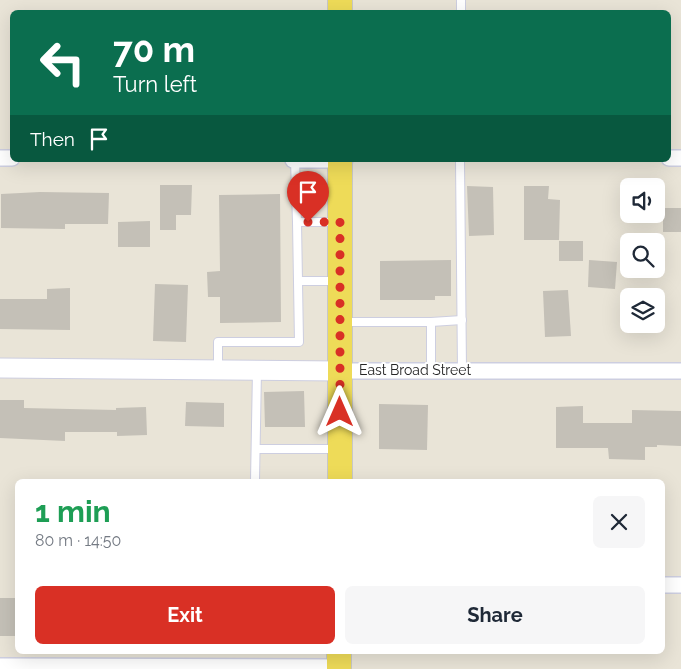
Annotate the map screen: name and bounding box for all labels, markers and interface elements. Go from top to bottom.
text: 70 m [113,29,195,70]
icon: left [30,30,95,95]
text: Turn left [113,71,197,97]
icon: arrive [85,125,113,153]
text: Then [30,128,75,150]
pin [287,171,329,222]
icon: arrive [294,178,322,206]
map controls [620,178,665,333]
button: sound [620,178,665,223]
button: search [620,233,665,278]
button: layers [620,288,665,333]
street label: East Broad Street [359,362,471,378]
position arrow [313,385,365,437]
text: 1 min [35,494,111,529]
button: close [593,496,645,548]
text: 80 m · 14:50 [35,531,121,550]
button: Exit [35,586,335,644]
button: Share [345,586,645,644]

